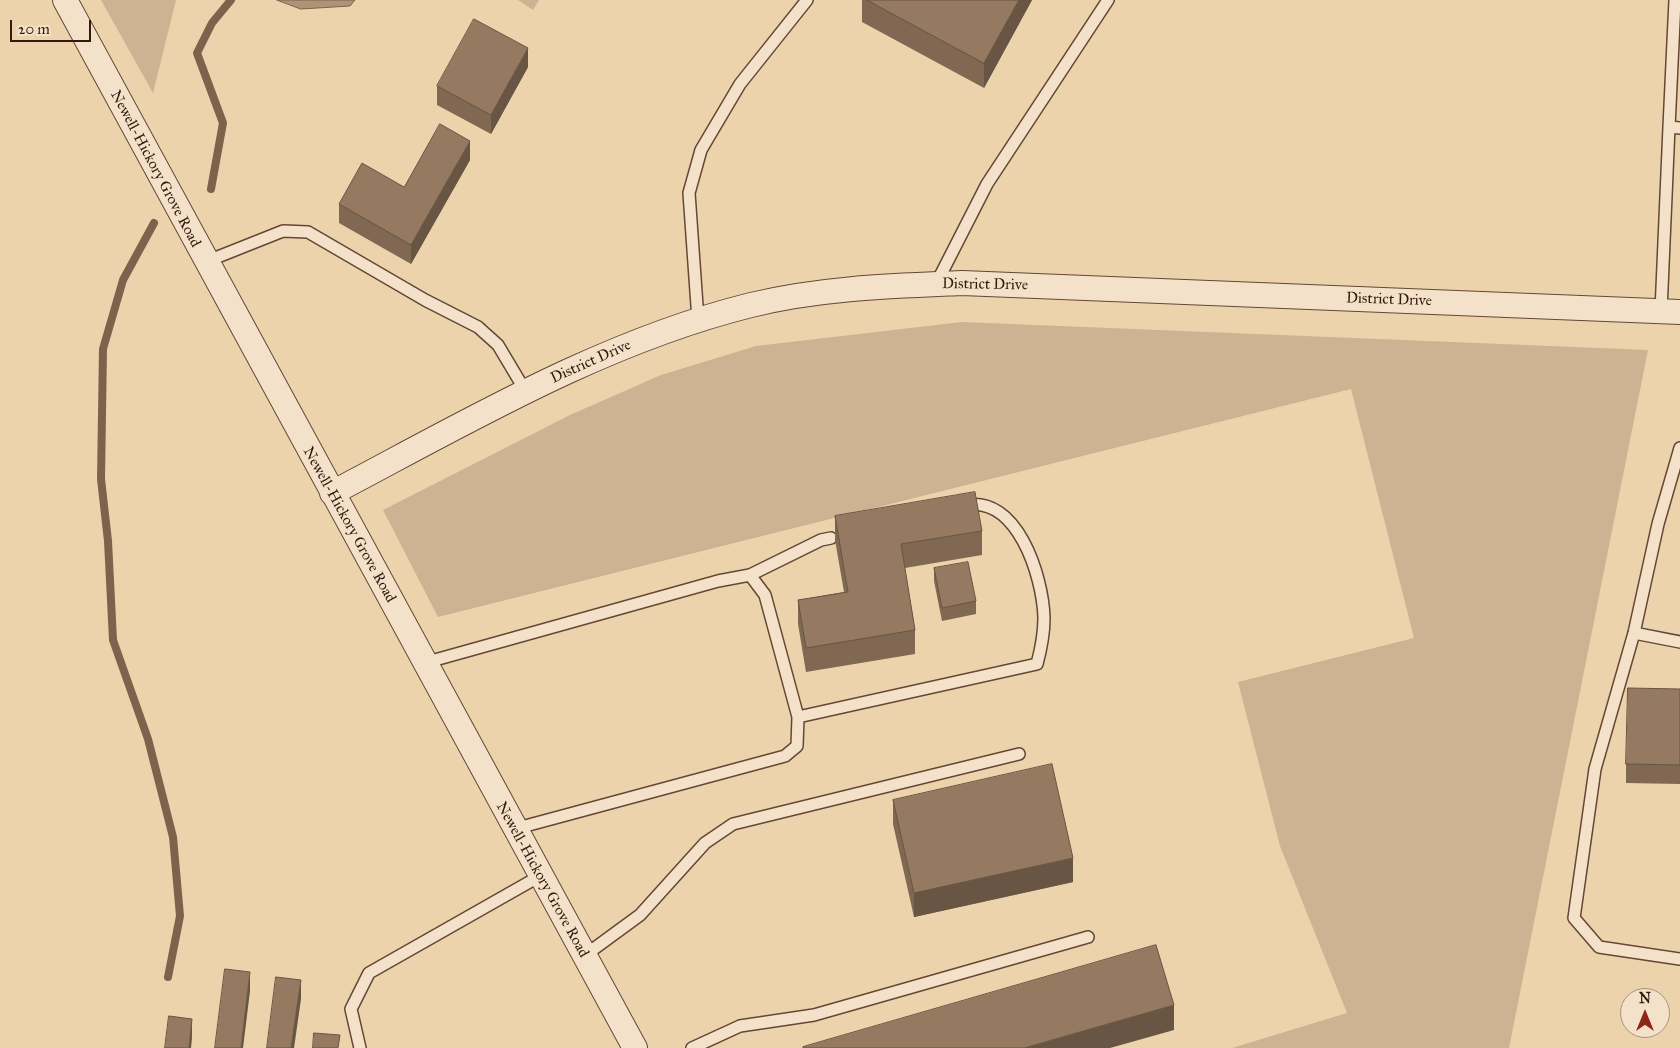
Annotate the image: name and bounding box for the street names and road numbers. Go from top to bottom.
street label: Newell-Hickory Grove Road [106,87,204,251]
street label: District Drive [942,275,1028,295]
street label: District Drive [1346,290,1432,310]
street label: District Drive [548,336,634,388]
street label: Newell-Hickory Grove Road [299,444,399,606]
street label: Newell-Hickory Grove Road [492,799,592,961]

